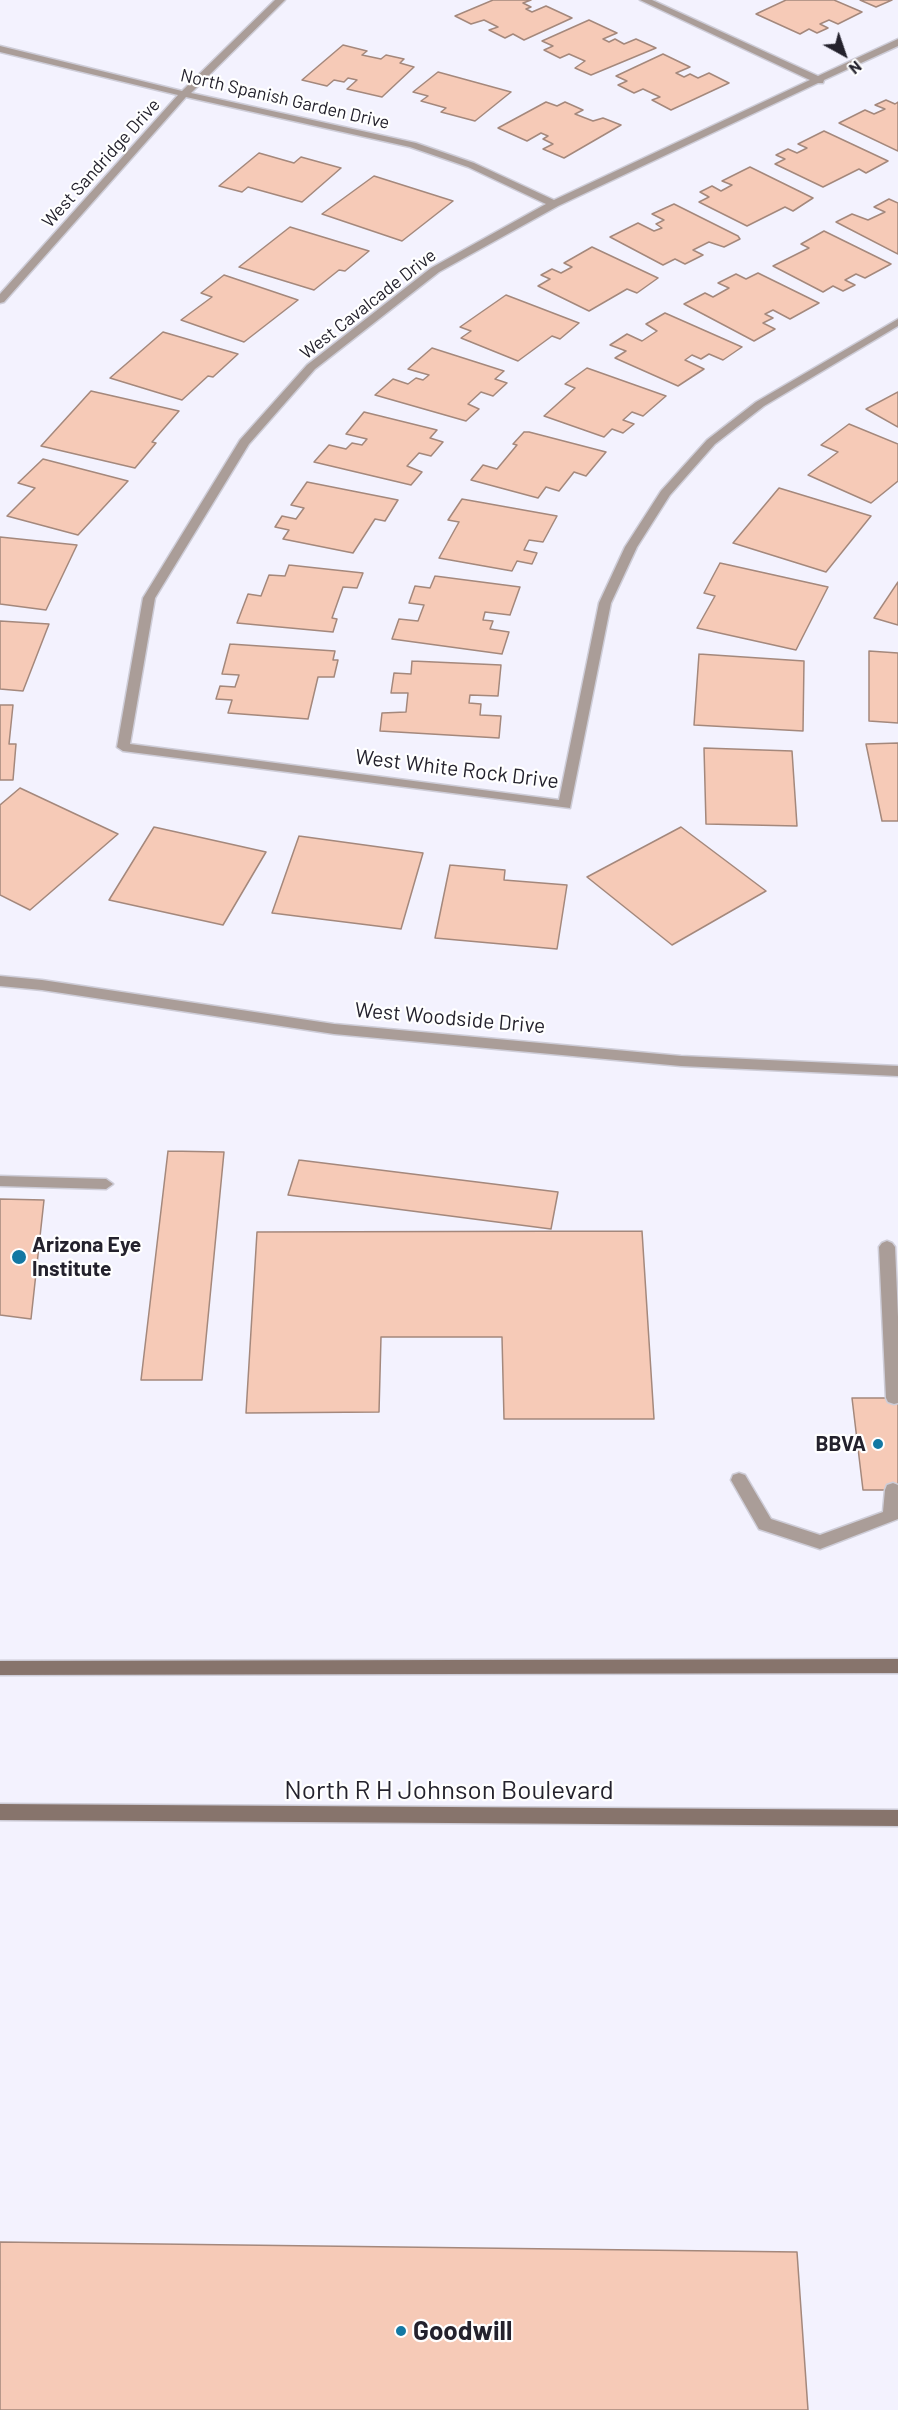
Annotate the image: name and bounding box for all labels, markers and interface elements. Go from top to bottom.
north arrow [814,24,874,84]
text: N [846,57,866,79]
street label: North Spanish Garden Drive [178,64,392,134]
street label: West Sandridge Drive [37,94,165,232]
street label: West Cavalcade Drive [296,244,440,364]
street label: West White Rock Drive [354,744,560,794]
street label: West Woodside Drive [354,997,546,1039]
place label: Arizona Eye Institute [32,1232,141,1282]
marker: Arizona Eye Institute [10,1248,28,1266]
place label: BBVA [815,1431,866,1457]
marker: BBVA [871,1437,885,1451]
street label: North R H Johnson Boulevard [284,1774,614,1806]
place label: Goodwill [413,2315,512,2347]
marker: Goodwill [394,2324,408,2338]

